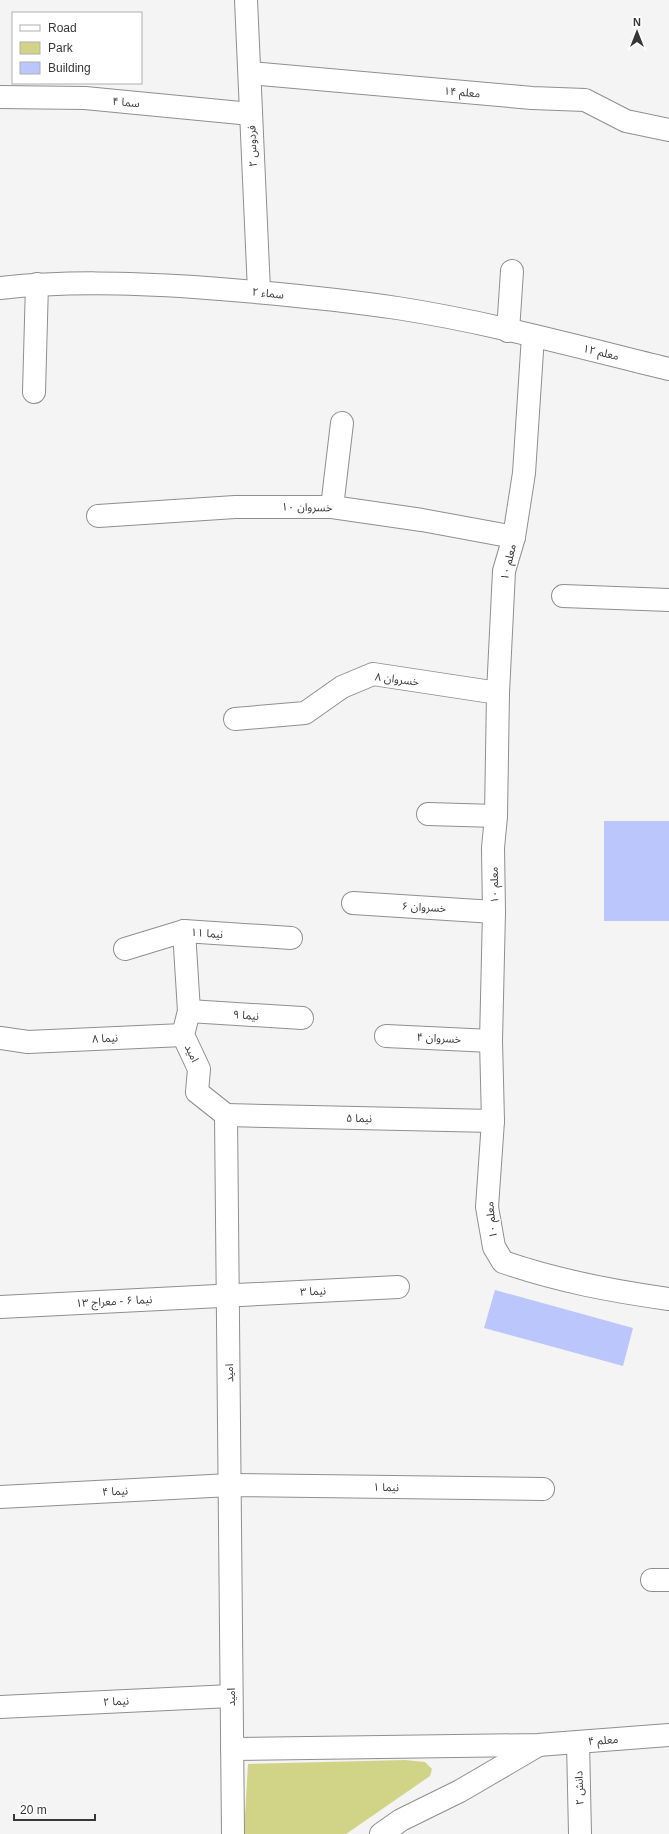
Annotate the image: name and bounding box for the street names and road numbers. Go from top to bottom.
street label: معلم ۱۴ [443,84,481,103]
street label: سما ۴ [112,95,141,109]
street label: فردوس ۲ [245,125,260,167]
street label: سماء ۲ [251,285,285,301]
street label: معلم ۱۲ [581,342,620,365]
street label: خسروان ۱۰ [281,501,333,514]
street label: معلم ۱۰ [498,543,521,582]
street label: خسروان ۸ [374,670,420,689]
street label: معلم ۱۰ [488,866,503,903]
street label: خسروان ۶ [401,900,447,915]
street label: نیما ۱۱ [190,926,224,941]
street label: نیما ۹ [233,1008,259,1023]
street label: نیما ۸ [92,1031,118,1046]
street label: خسروان ۴ [416,1031,462,1046]
street label: امید [182,1042,201,1064]
street label: نیما ۵ [346,1112,372,1125]
street label: معلم ۱۰ [483,1201,502,1239]
street label: نیما ۳ [300,1284,326,1299]
street label: نیما ۶ - معراج ۱۳ [75,1293,153,1311]
street label: امید [223,1364,236,1382]
street label: نیما ۱ [373,1481,399,1494]
street label: نیما ۴ [102,1484,128,1499]
street label: امید [225,1688,238,1706]
street label: نیما ۲ [103,1694,129,1709]
street label: معلم ۴ [587,1733,619,1750]
street label: دانش ۲ [572,1771,587,1805]

